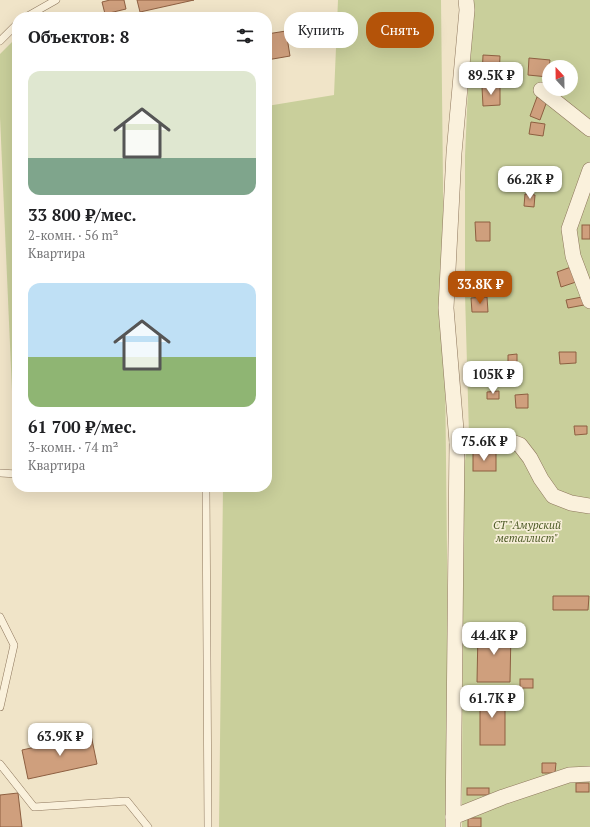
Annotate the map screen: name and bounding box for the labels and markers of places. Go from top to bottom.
pin: 89.5K ₽ [454,62,528,96]
pin: 66.2K ₽ [493,166,567,200]
pin: 33.8K ₽ [443,271,517,305]
pin: 105K ₽ [460,361,526,395]
pin: 75.6K ₽ [447,428,521,462]
pin: 44.4K ₽ [457,622,531,656]
pin: 61.7K ₽ [455,685,529,719]
pin: 63.9K ₽ [23,723,97,757]

